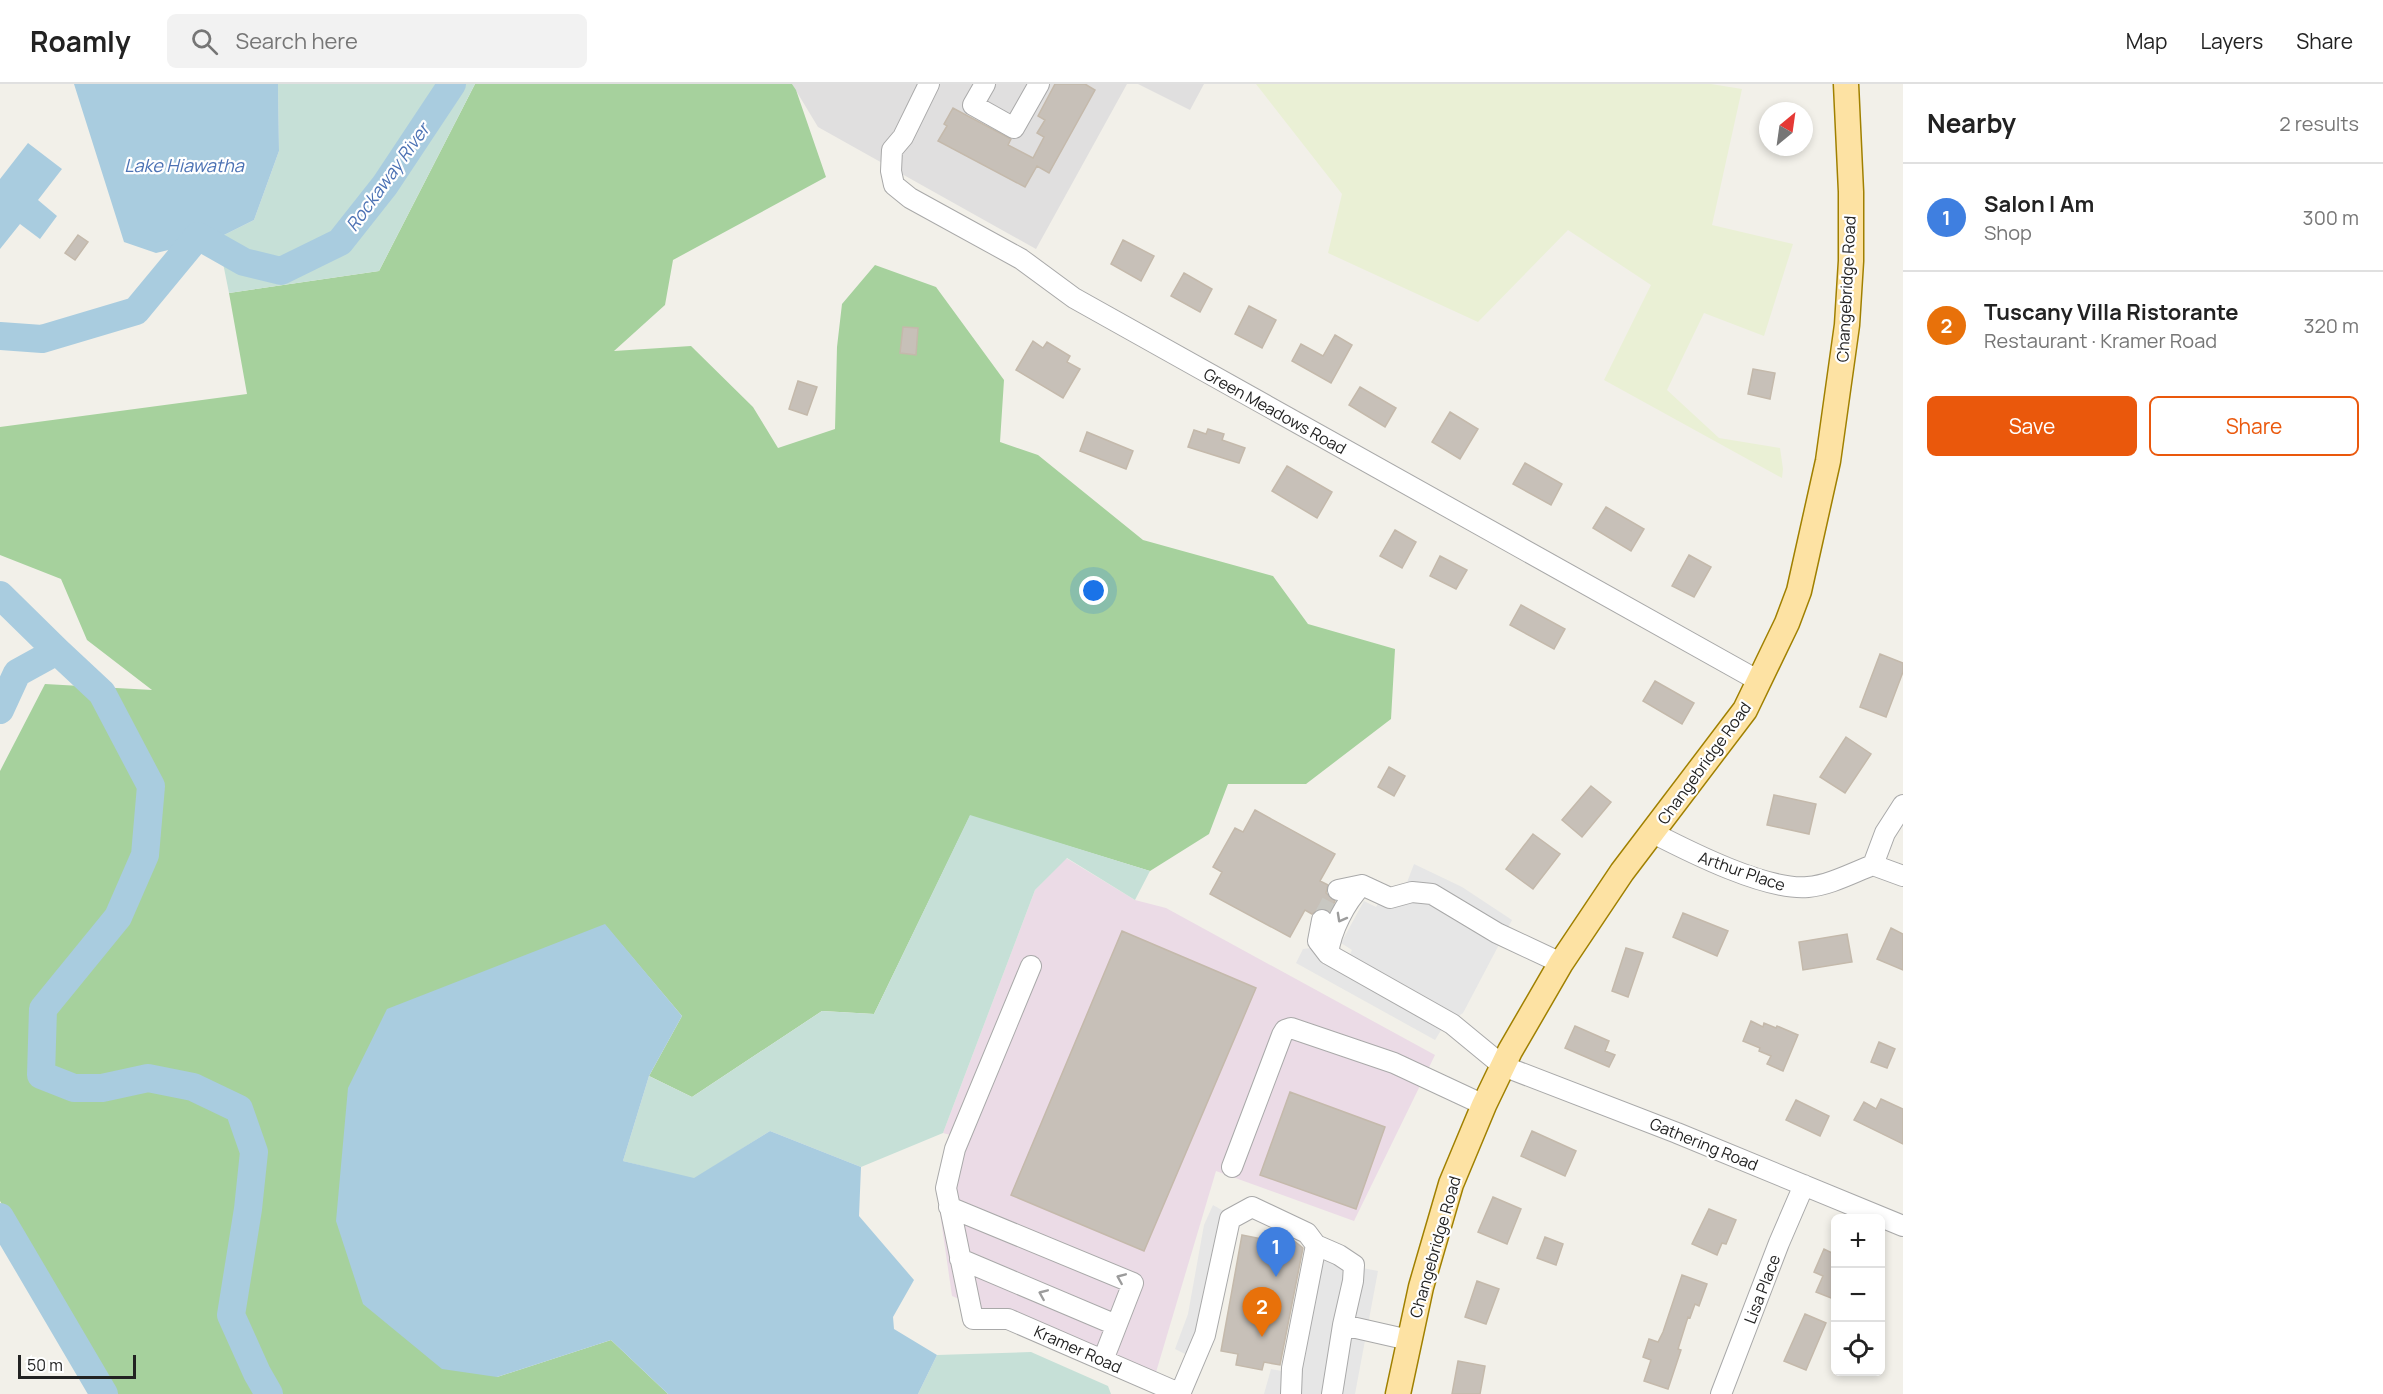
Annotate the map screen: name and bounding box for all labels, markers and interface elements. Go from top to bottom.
search box [167,14,587,68]
text: Roamly [30,22,131,60]
icon: search [188,25,221,58]
text: Search here [236,26,358,56]
text: Map [2126,27,2167,55]
text: Layers [2200,27,2263,55]
text: Share [2296,27,2353,55]
north arrow [1759,102,1813,156]
text: Nearby [1927,105,2016,141]
text: 2 results [2279,110,2359,137]
water label: Rockaway River [340,116,436,236]
water label: Lake Hiawatha [124,153,245,177]
text: Salon I Am [1984,189,2094,219]
text: 1 [1942,204,1951,231]
text: 300 m [2303,204,2359,231]
street label: Changebridge Road [1831,215,1861,363]
text: Shop [1984,219,2032,246]
text: Tuscany Villa Ristorante [1984,297,2239,327]
text: 2 [1941,312,1952,339]
text: 320 m [2303,312,2359,339]
text: Restaurant · Kramer Road [1984,327,2217,354]
street label: Green Meadows Road [1200,363,1350,459]
button: Save [1927,396,2137,456]
button: Share [2149,396,2359,456]
your location [1079,576,1108,605]
street label: Changebridge Road [1652,697,1756,829]
street label: Arthur Place [1696,846,1788,896]
one-way arrow [1337,911,1348,922]
street label: Gathering Road [1647,1112,1761,1176]
street label: Changebridge Road [1404,1174,1466,1320]
map controls [1831,1214,1885,1376]
button: + [1831,1214,1885,1268]
pin: 1 [1256,1228,1296,1277]
street label: Lisa Place [1739,1251,1785,1327]
button: − [1831,1268,1885,1322]
one-way arrow [1116,1273,1127,1285]
pin: 2 [1242,1288,1282,1337]
one-way arrow [1038,1289,1049,1301]
street label: Kramer Road [1031,1320,1125,1378]
button: locate [1831,1322,1885,1376]
scale bar [18,1352,136,1380]
text: 50 m [27,1354,63,1376]

